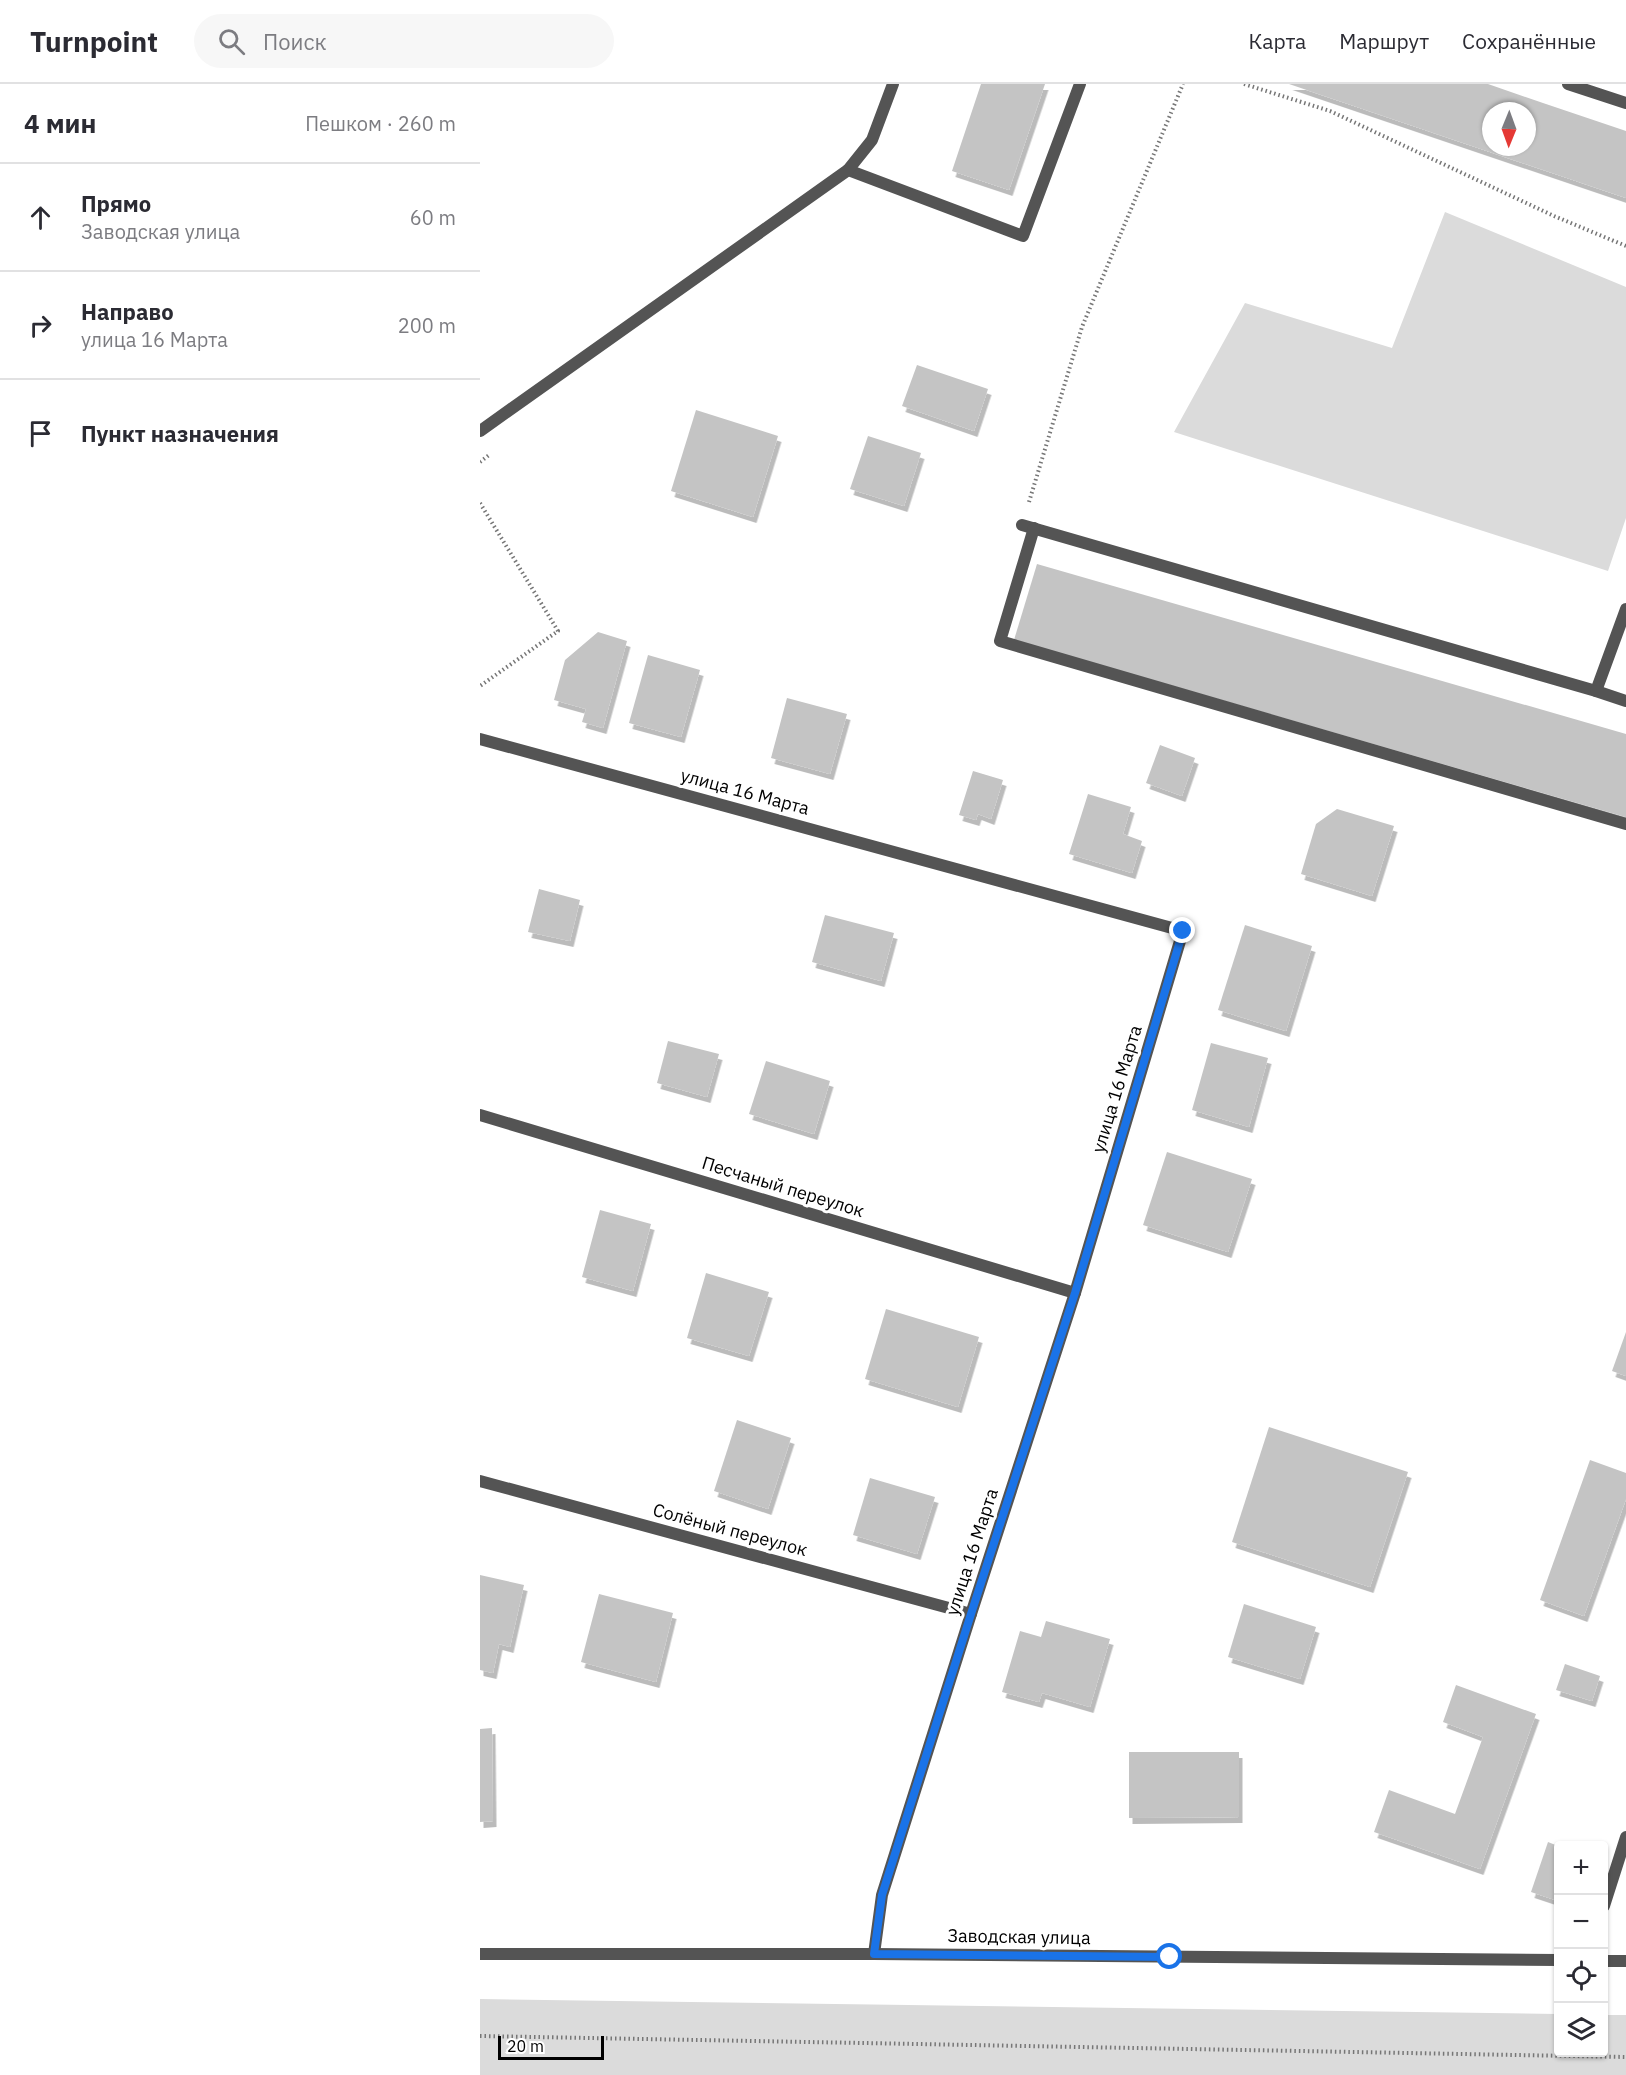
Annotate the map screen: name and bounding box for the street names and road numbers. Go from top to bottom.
street label: улица 16 Марта [678,763,812,820]
street label: улица 16 Марта [1086,1022,1147,1155]
street label: Песчаный переулок [699,1151,867,1222]
street label: улица 16 Марта [940,1485,1003,1618]
street label: Солёный переулок [650,1498,810,1561]
street label: Заводская улица [947,1924,1091,1949]

